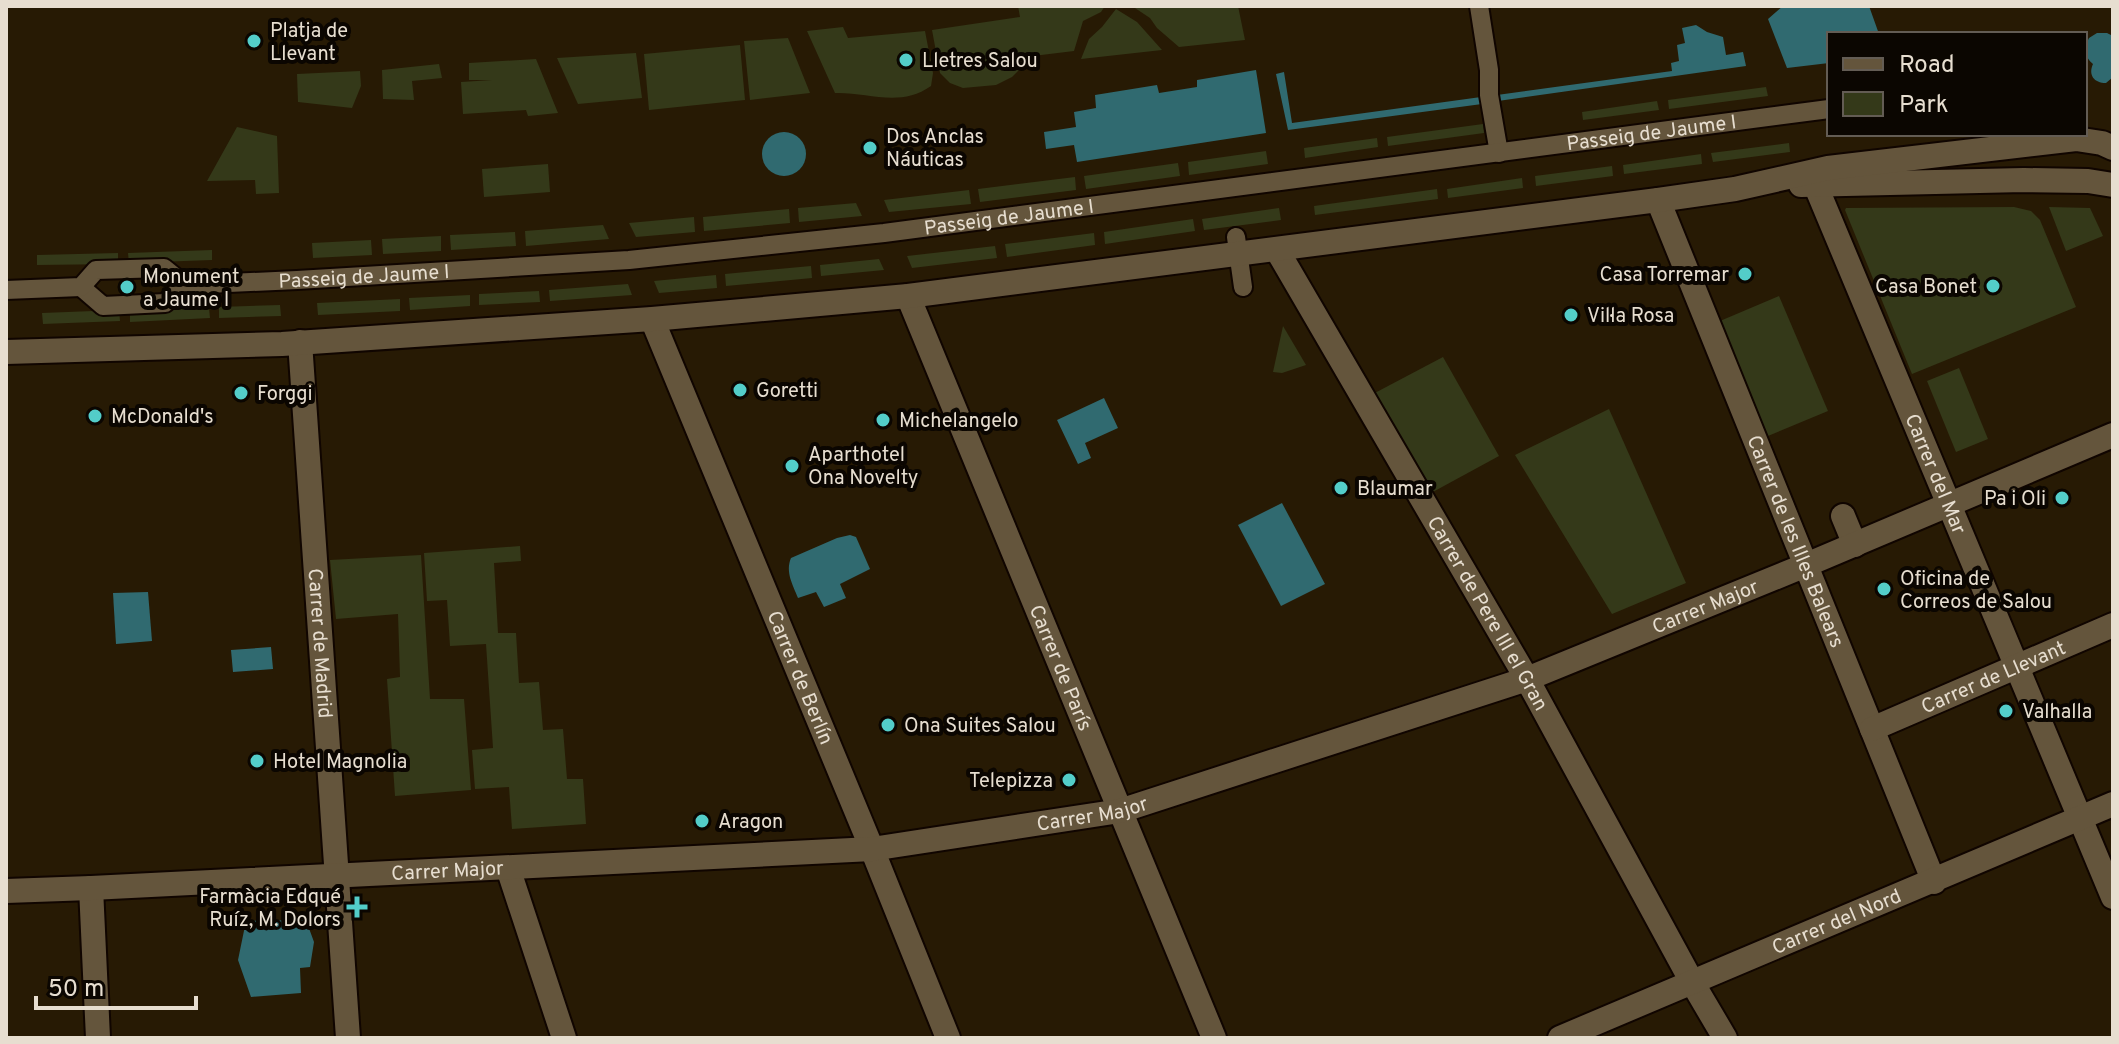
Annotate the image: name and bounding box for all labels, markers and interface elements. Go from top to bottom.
place label: Platja de Llevant [270,19,348,68]
marker: Platja de Llevant [245,32,263,50]
legend [1827,32,2087,136]
place label: Lletres Salou [922,49,1038,75]
marker: Lletres Salou [897,51,915,69]
text: Road [1899,51,1955,81]
text: Park [1899,91,1949,121]
street label: Passeig de Jaume I [1565,110,1738,158]
place label: Dos Anclas Náuticas [886,125,984,174]
marker: Dos Anclas Náuticas [861,139,879,157]
street label: Passeig de Jaume I [923,195,1096,243]
street label: Passeig de Jaume I [278,260,450,296]
place label: Casa Torremar [1600,263,1729,289]
place label: Monument a Jaume I [143,265,240,314]
marker: Casa Torremar [1736,265,1754,283]
place label: Casa Bonet [1875,275,1977,301]
marker: Casa Bonet [1984,277,2002,295]
marker: Monument a Jaume I [118,278,136,296]
place label: Vil·la Rosa [1587,304,1674,330]
marker: Vil·la Rosa [1562,306,1580,324]
place label: Goretti [756,379,818,405]
marker: Goretti [731,381,749,399]
place label: Forggi [257,382,312,408]
marker: Forggi [232,384,250,402]
place label: McDonald's [111,405,214,431]
marker: McDonald's [86,407,104,425]
place label: Michelangelo [899,409,1018,435]
street label: Carrer del Mar [1898,410,1971,539]
marker: Michelangelo [874,411,892,429]
street label: Carrer de les Illes Balears [1740,432,1849,652]
place label: Aparthotel Ona Novelty [808,443,918,492]
marker: Aparthotel Ona Novelty [783,457,801,475]
place label: Blaumar [1357,477,1433,503]
marker: Blaumar [1332,479,1350,497]
place label: Pa i Oli [1984,487,2046,513]
marker: Pa i Oli [2053,489,2071,507]
street label: Carrer de Pere III el Gran [1420,512,1553,716]
street label: Carrer de Madrid [301,567,337,719]
place label: Oficina de Correos de Salou [1900,567,2052,616]
street label: Carrer Major [1649,575,1763,641]
marker: Oficina de Correos de Salou [1875,580,1893,598]
street label: Carrer de París [1022,601,1097,735]
street label: Carrer de Berlín [760,607,838,749]
street label: Carrer de Llevant [1918,636,2070,721]
place label: Valhalla [2022,700,2092,726]
marker: Valhalla [1997,702,2015,720]
place label: Ona Suites Salou [904,714,1056,740]
marker: Ona Suites Salou [879,716,897,734]
place label: Hotel Magnolia [273,750,407,776]
marker: Hotel Magnolia [248,752,266,770]
place label: Telepizza [969,769,1053,795]
marker: Telepizza [1060,771,1078,789]
street label: Carrer Major [1035,792,1152,839]
place label: Aragon [718,810,783,836]
marker: Aragon [693,812,711,830]
street label: Carrer Major [391,856,505,888]
street label: Carrer del Nord [1768,884,1906,962]
place label: Farmàcia Edqué Ruíz, M. Dolors [199,885,341,934]
marker: Farmàcia Edqué Ruíz, M. Dolors [348,898,366,916]
scale bar [36,960,196,1010]
text: 50 m [48,975,104,1005]

